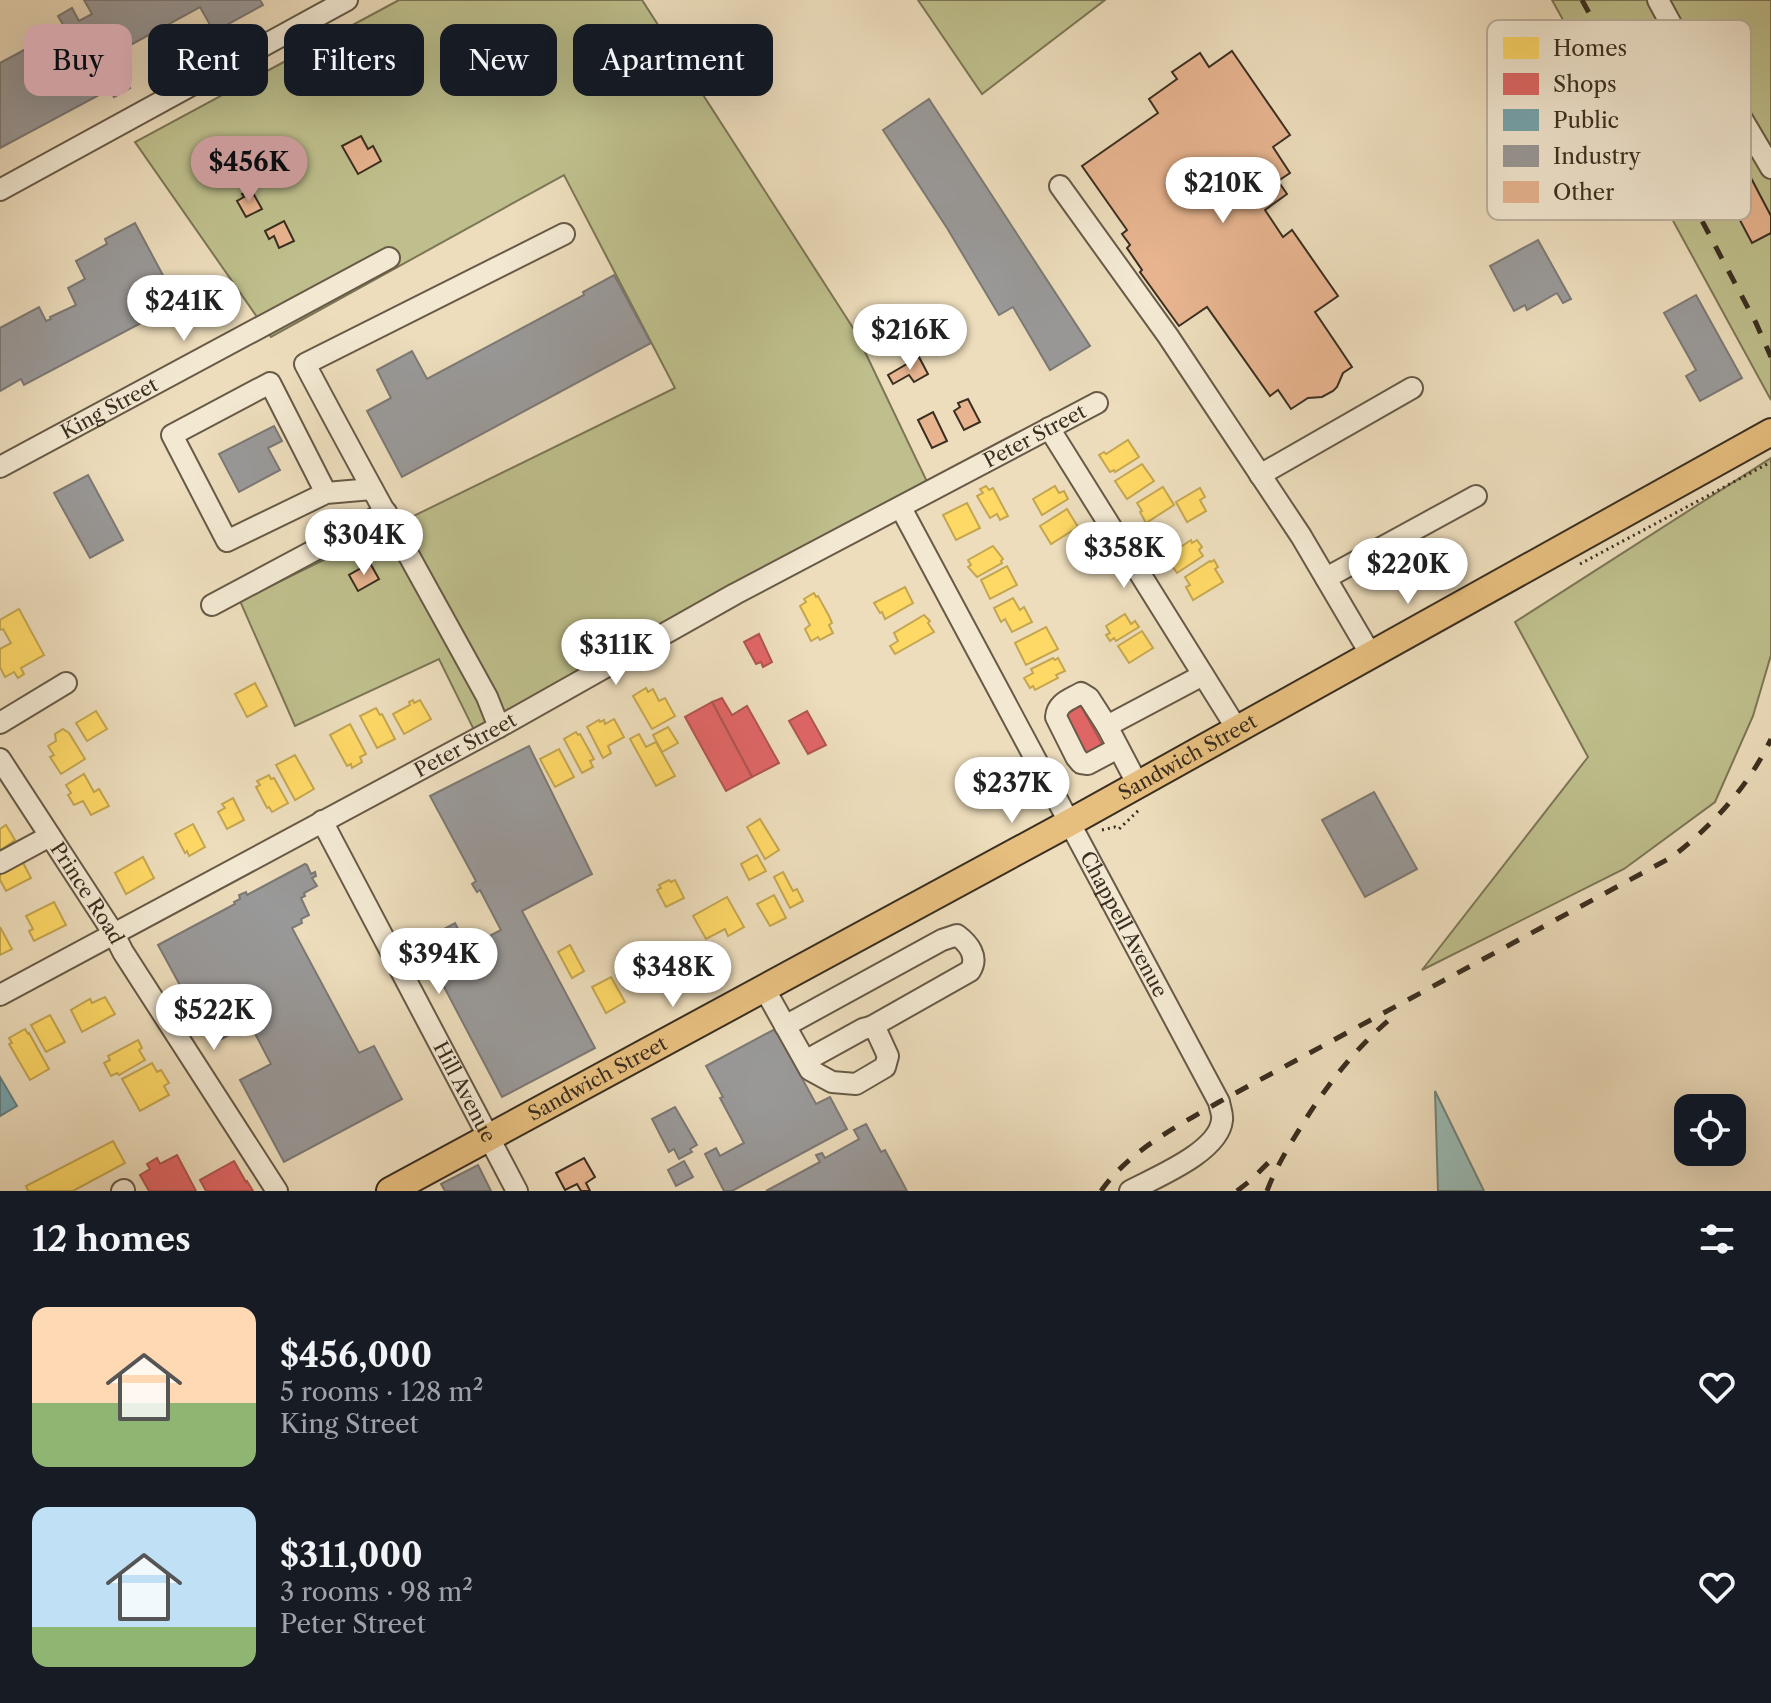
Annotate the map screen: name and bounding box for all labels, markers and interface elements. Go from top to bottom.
legend [1487,20,1751,220]
chip: Buy [24,24,132,96]
chip: Rent [148,24,268,96]
chip: Filters [284,24,424,96]
chip: New [440,24,557,96]
chip: Apartment [573,24,773,96]
text: Homes [1553,35,1627,62]
text: Shops [1553,71,1617,98]
text: Public [1553,107,1619,134]
pin: $456K [193,136,305,204]
text: Industry [1553,143,1641,170]
text: $456K [209,146,289,178]
pin: $210K [1167,157,1279,225]
text: $210K [1184,167,1262,199]
text: Other [1553,179,1614,206]
pin: $241K [128,275,240,343]
text: $241K [145,285,223,317]
pin: $216K [854,304,966,372]
text: $216K [871,314,949,346]
street label: King Street [57,372,162,444]
street label: Peter Street [979,399,1090,473]
pin: $304K [308,509,420,577]
text: $304K [323,519,405,551]
pin: $358K [1068,522,1180,590]
text: $358K [1084,532,1164,564]
pin: $220K [1352,538,1464,606]
text: $220K [1367,548,1449,580]
pin: $311K [560,619,672,687]
text: $311K [579,629,653,661]
street label: Peter Street [410,708,520,782]
street label: Sandwich Street [1114,709,1261,805]
pin: $237K [956,757,1068,825]
text: $237K [973,767,1051,799]
street label: Prince Road [45,838,129,948]
street label: Chappell Avenue [1075,847,1173,1001]
pin: $394K [383,928,495,996]
text: $394K [399,938,479,970]
pin: $348K [617,941,729,1009]
text: $348K [632,951,714,983]
pin: $522K [158,984,270,1052]
text: $522K [174,994,254,1026]
street label: Sandwich Street [524,1031,671,1126]
street label: Hill Avenue [428,1037,501,1146]
map controls [1674,1094,1746,1166]
button: locate [1674,1094,1746,1166]
icon: filters [1695,1217,1739,1261]
text: 12 homes [32,1218,191,1260]
text: $456,000 [280,1334,432,1376]
icon: home [96,1339,192,1435]
icon: heart [1695,1365,1739,1409]
text: 5 rooms · 128 m² [280,1376,483,1408]
text: King Street [280,1408,419,1440]
text: $311,000 [280,1534,423,1576]
icon: home [96,1539,192,1635]
icon: heart [1695,1565,1739,1609]
text: 3 rooms · 98 m² [280,1576,473,1608]
text: Peter Street [280,1608,426,1640]

